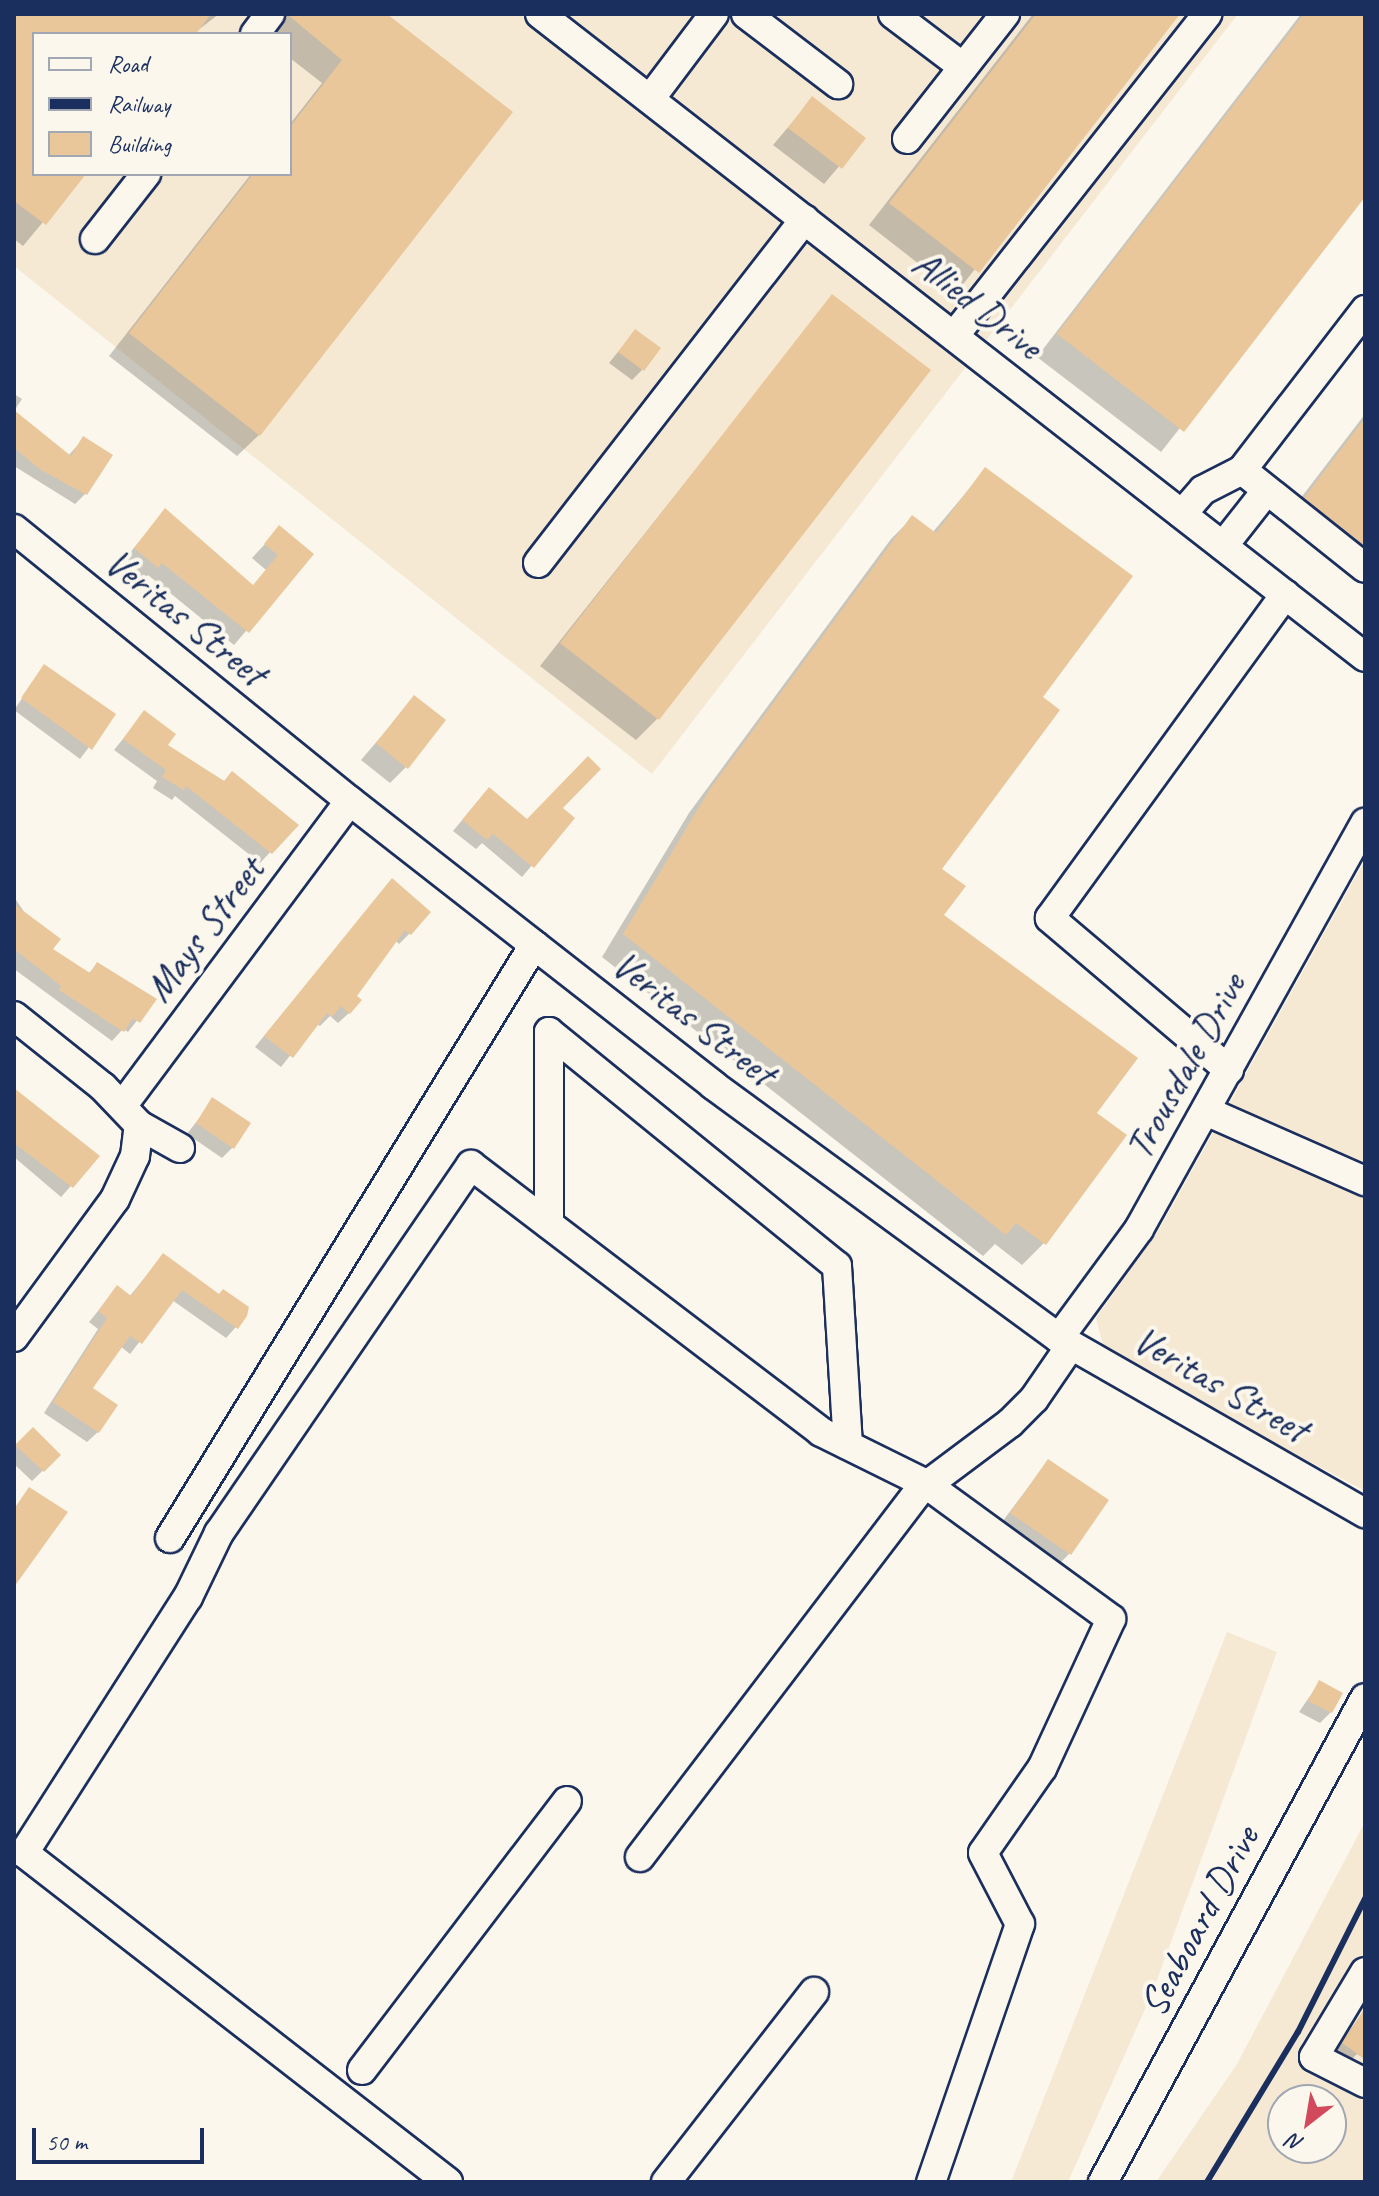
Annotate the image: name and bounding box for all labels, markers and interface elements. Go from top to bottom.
legend [32,32,292,176]
text: Road [108,49,148,79]
text: Railway [108,89,170,119]
text: Building [108,129,171,159]
street label: Allied Drive [904,239,1052,369]
street label: Veritas Street [96,538,276,696]
street label: Mays Street [134,847,274,1011]
street label: Veritas Street [603,940,785,1096]
street label: Trousdale Drive [1114,965,1256,1167]
street label: Veritas Street [1125,1315,1317,1453]
street label: Seaboard Drive [1129,1818,1269,2024]
north arrow [1267,2084,1347,2164]
scale bar [36,2112,208,2162]
text: 50 m [46,2127,87,2157]
text: N [1283,2127,1309,2158]

